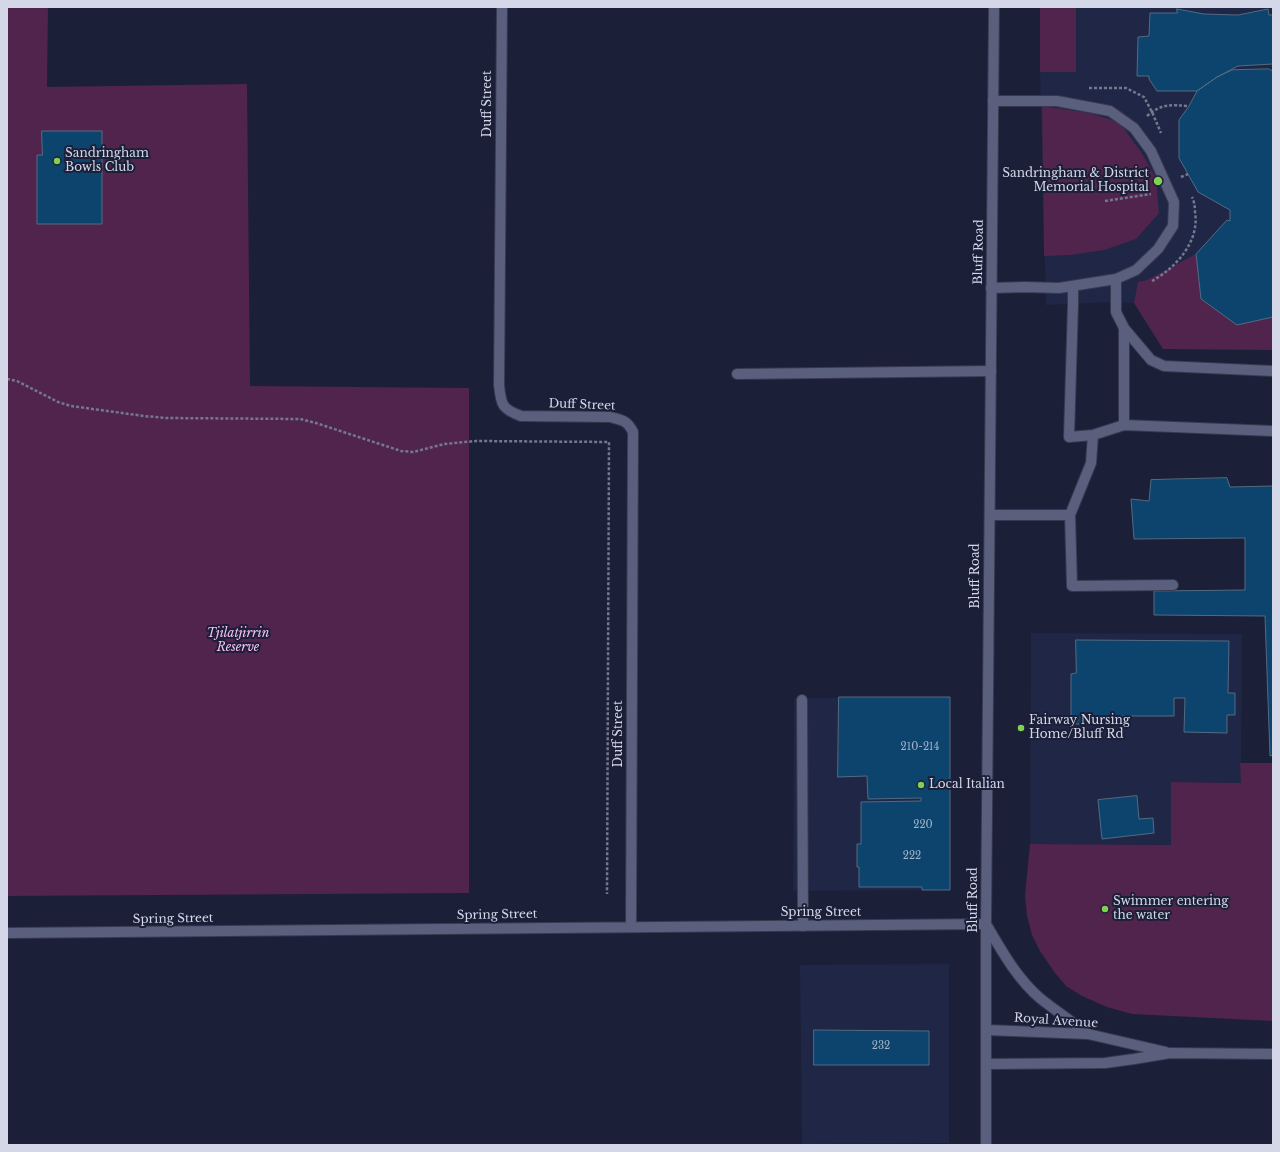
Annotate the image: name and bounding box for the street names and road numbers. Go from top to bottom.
street label: Duff Street [481,71,495,137]
street label: Bluff Road [971,219,987,285]
street label: Duff Street [548,397,616,413]
street label: Bluff Road [969,543,983,609]
street label: Duff Street [612,701,626,767]
street label: Bluff Road [967,867,981,933]
street label: Spring Street [781,906,861,920]
street label: Spring Street [457,907,537,923]
street label: Spring Street [133,911,213,927]
street label: Royal Avenue [1014,1011,1098,1031]

